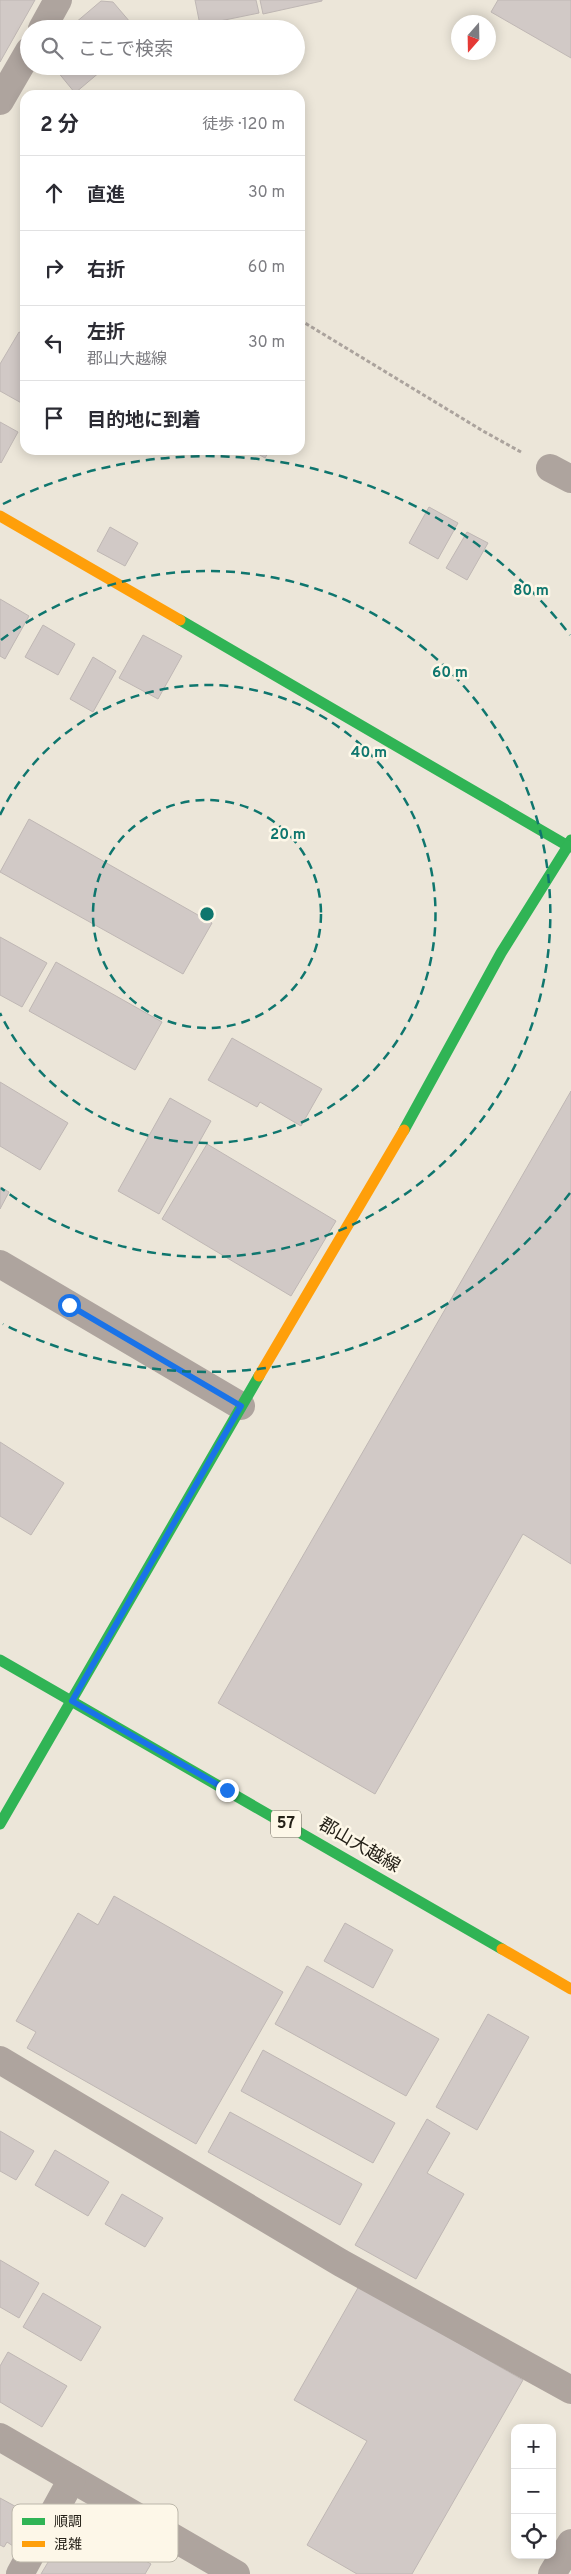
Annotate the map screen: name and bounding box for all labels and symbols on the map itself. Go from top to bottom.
north arrow [451,15,496,60]
text: 80 m [513,582,549,601]
text: 60 m [432,664,468,683]
text: 40 m [351,744,387,763]
text: 20 m [270,826,306,845]
centre of rings [198,905,216,923]
route start [58,1294,81,1317]
route end [216,1779,239,1802]
road number: 57 [271,1810,301,1838]
street label: 郡山大越線 [314,1814,404,1878]
legend [12,2504,178,2562]
text: 順調 [54,2514,82,2531]
text: 混雑 [54,2536,82,2554]

